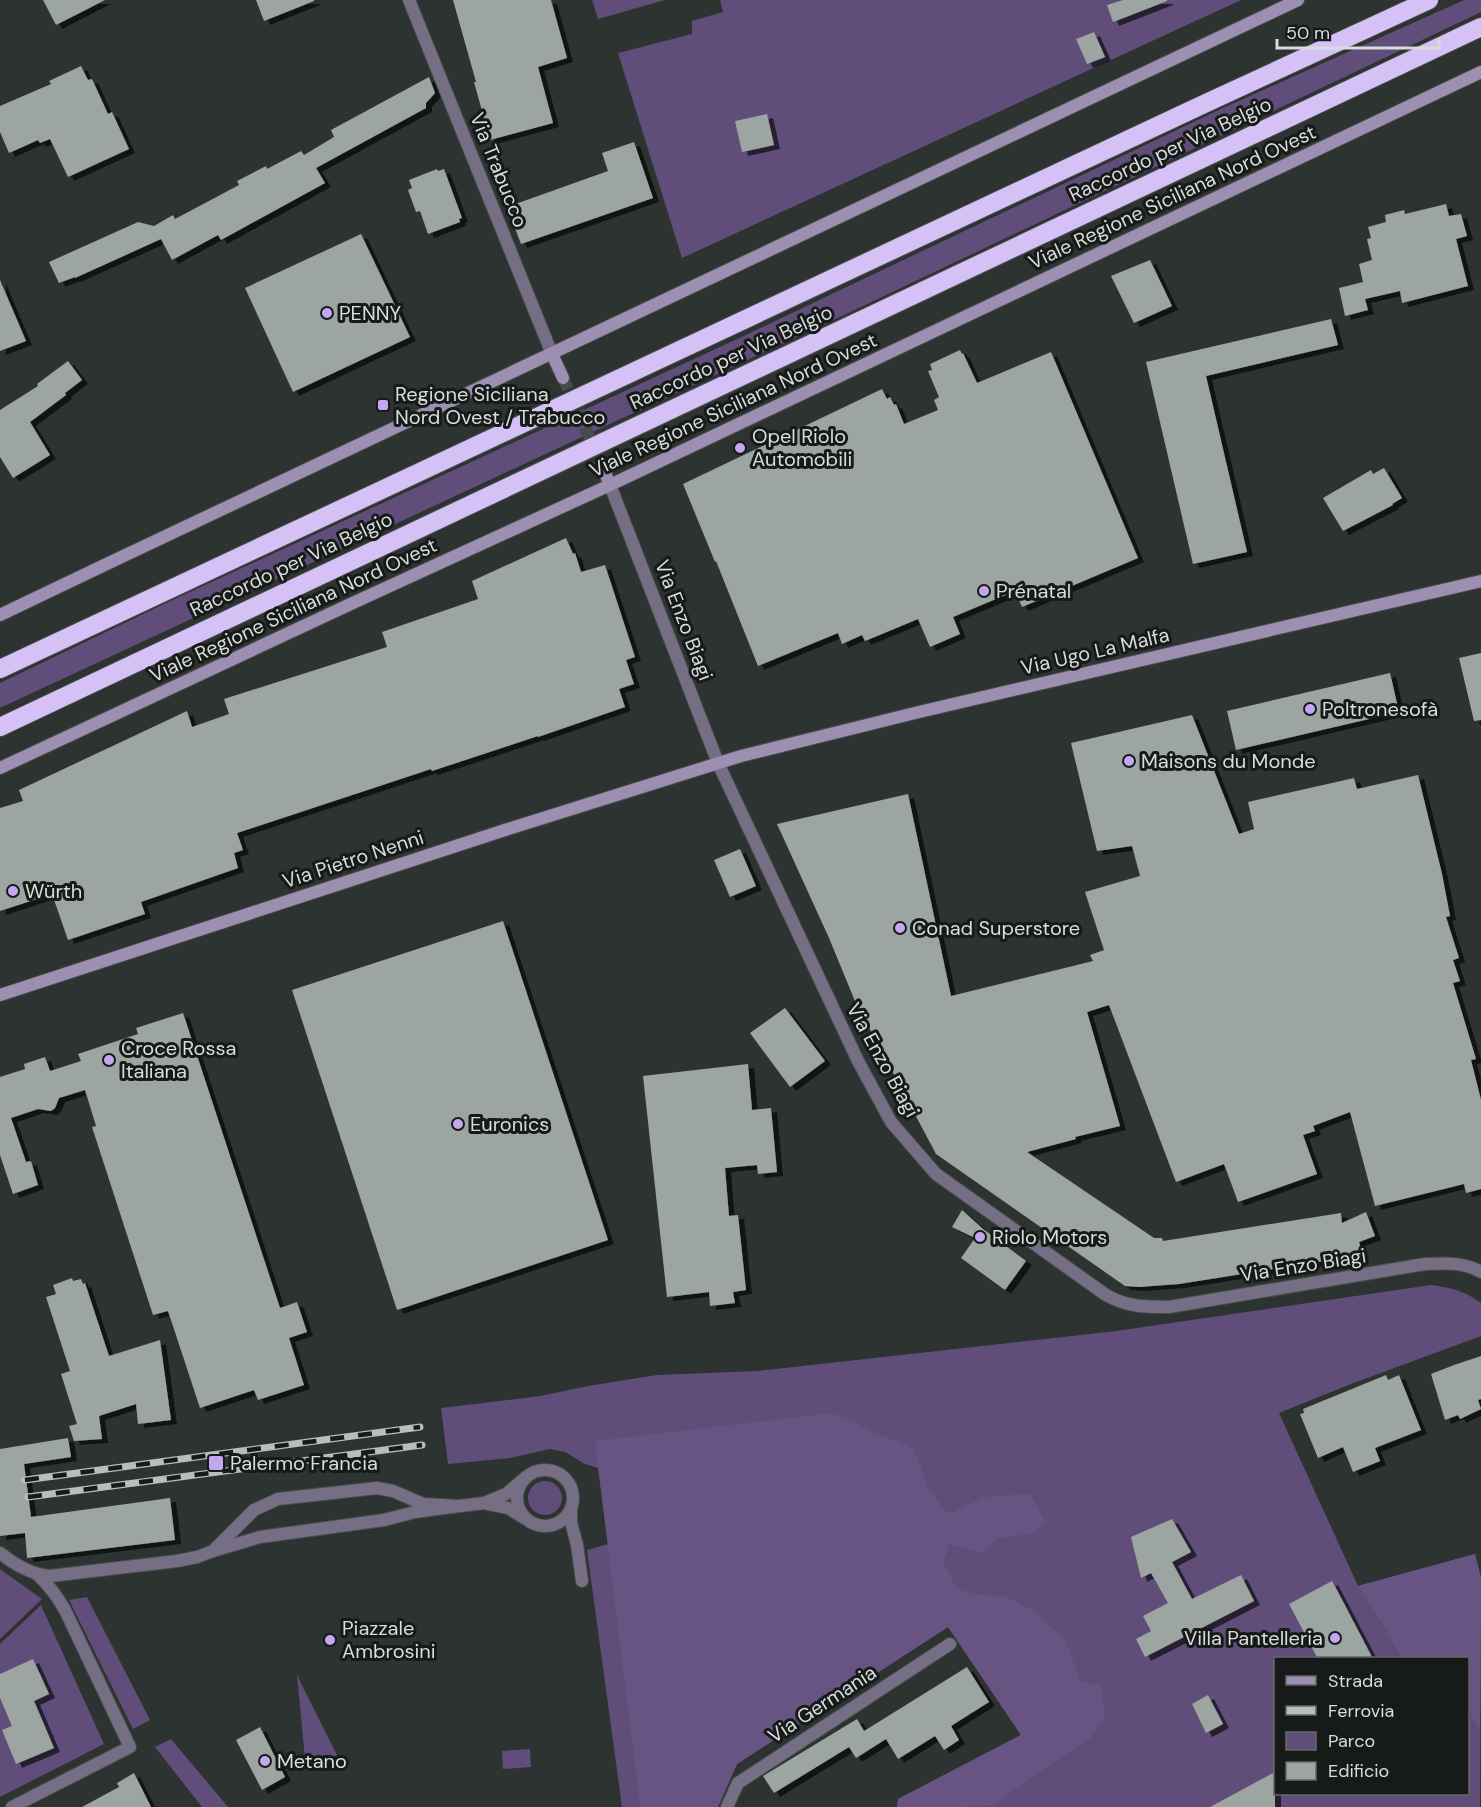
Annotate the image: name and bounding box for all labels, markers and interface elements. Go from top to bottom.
scale bar [1277,12,1439,50]
text: 50 m [1286,21,1330,45]
street label: Raccordo per Via Belgio [1065,91,1275,207]
street label: Via Trabucco [464,109,534,231]
street label: Viale Regione Siciliana Nord Ovest [1024,119,1320,275]
street label: Raccordo per Via Belgio [626,299,836,415]
place label: PENNY [339,300,402,326]
marker: PENNY [320,306,334,320]
street label: Viale Regione Siciliana Nord Ovest [585,327,881,483]
place label: Regione Siciliana Nord Ovest / Trabucco [395,381,605,430]
marker: Regione Siciliana Nord Ovest / Trabucco [376,398,390,412]
place label: Opel Riolo Automobili [752,423,852,472]
marker: Opel Riolo Automobili [733,441,747,455]
street label: Raccordo per Via Belgio [186,506,396,622]
street label: Viale Regione Siciliana Nord Ovest [145,532,441,688]
street label: Via Enzo Biagi [649,556,719,684]
place label: Prénatal [996,578,1071,604]
marker: Prénatal [977,584,991,598]
street label: Via Ugo La Malfa [1018,621,1172,681]
place label: Poltronesofà [1322,696,1438,722]
marker: Poltronesofà [1303,702,1317,716]
place label: Maisons du Monde [1141,748,1316,774]
marker: Maisons du Monde [1122,754,1136,768]
street label: Via Pietro Nenni [279,824,427,894]
place label: Würth [25,878,82,904]
marker: Würth [6,884,20,898]
place label: Conad Superstore [912,915,1080,941]
marker: Conad Superstore [893,921,907,935]
street label: Via Enzo Biagi [841,998,925,1122]
place label: Croce Rossa Italiana [121,1035,236,1084]
marker: Croce Rossa Italiana [102,1053,116,1067]
place label: Euronics [470,1111,549,1137]
marker: Euronics [451,1117,465,1131]
place label: Riolo Motors [992,1224,1107,1250]
marker: Riolo Motors [973,1230,987,1244]
street label: Via Enzo Biagi [1238,1242,1368,1288]
place label: Palermo Francia [230,1450,378,1476]
marker: Palermo Francia [207,1454,225,1472]
place label: Piazzale Ambrosini [342,1615,436,1664]
place label: Villa Pantelleria [1184,1625,1323,1651]
marker: Villa Pantelleria [1328,1631,1342,1645]
marker: Piazzale Ambrosini [323,1633,337,1647]
legend [1274,1657,1469,1795]
street label: Via Germania [763,1659,881,1749]
text: Strada [1328,1669,1383,1693]
text: Ferrovia [1328,1699,1394,1723]
text: Parco [1328,1729,1375,1753]
place label: Metano [277,1748,347,1774]
marker: Metano [258,1754,272,1768]
text: Edificio [1328,1759,1389,1783]

